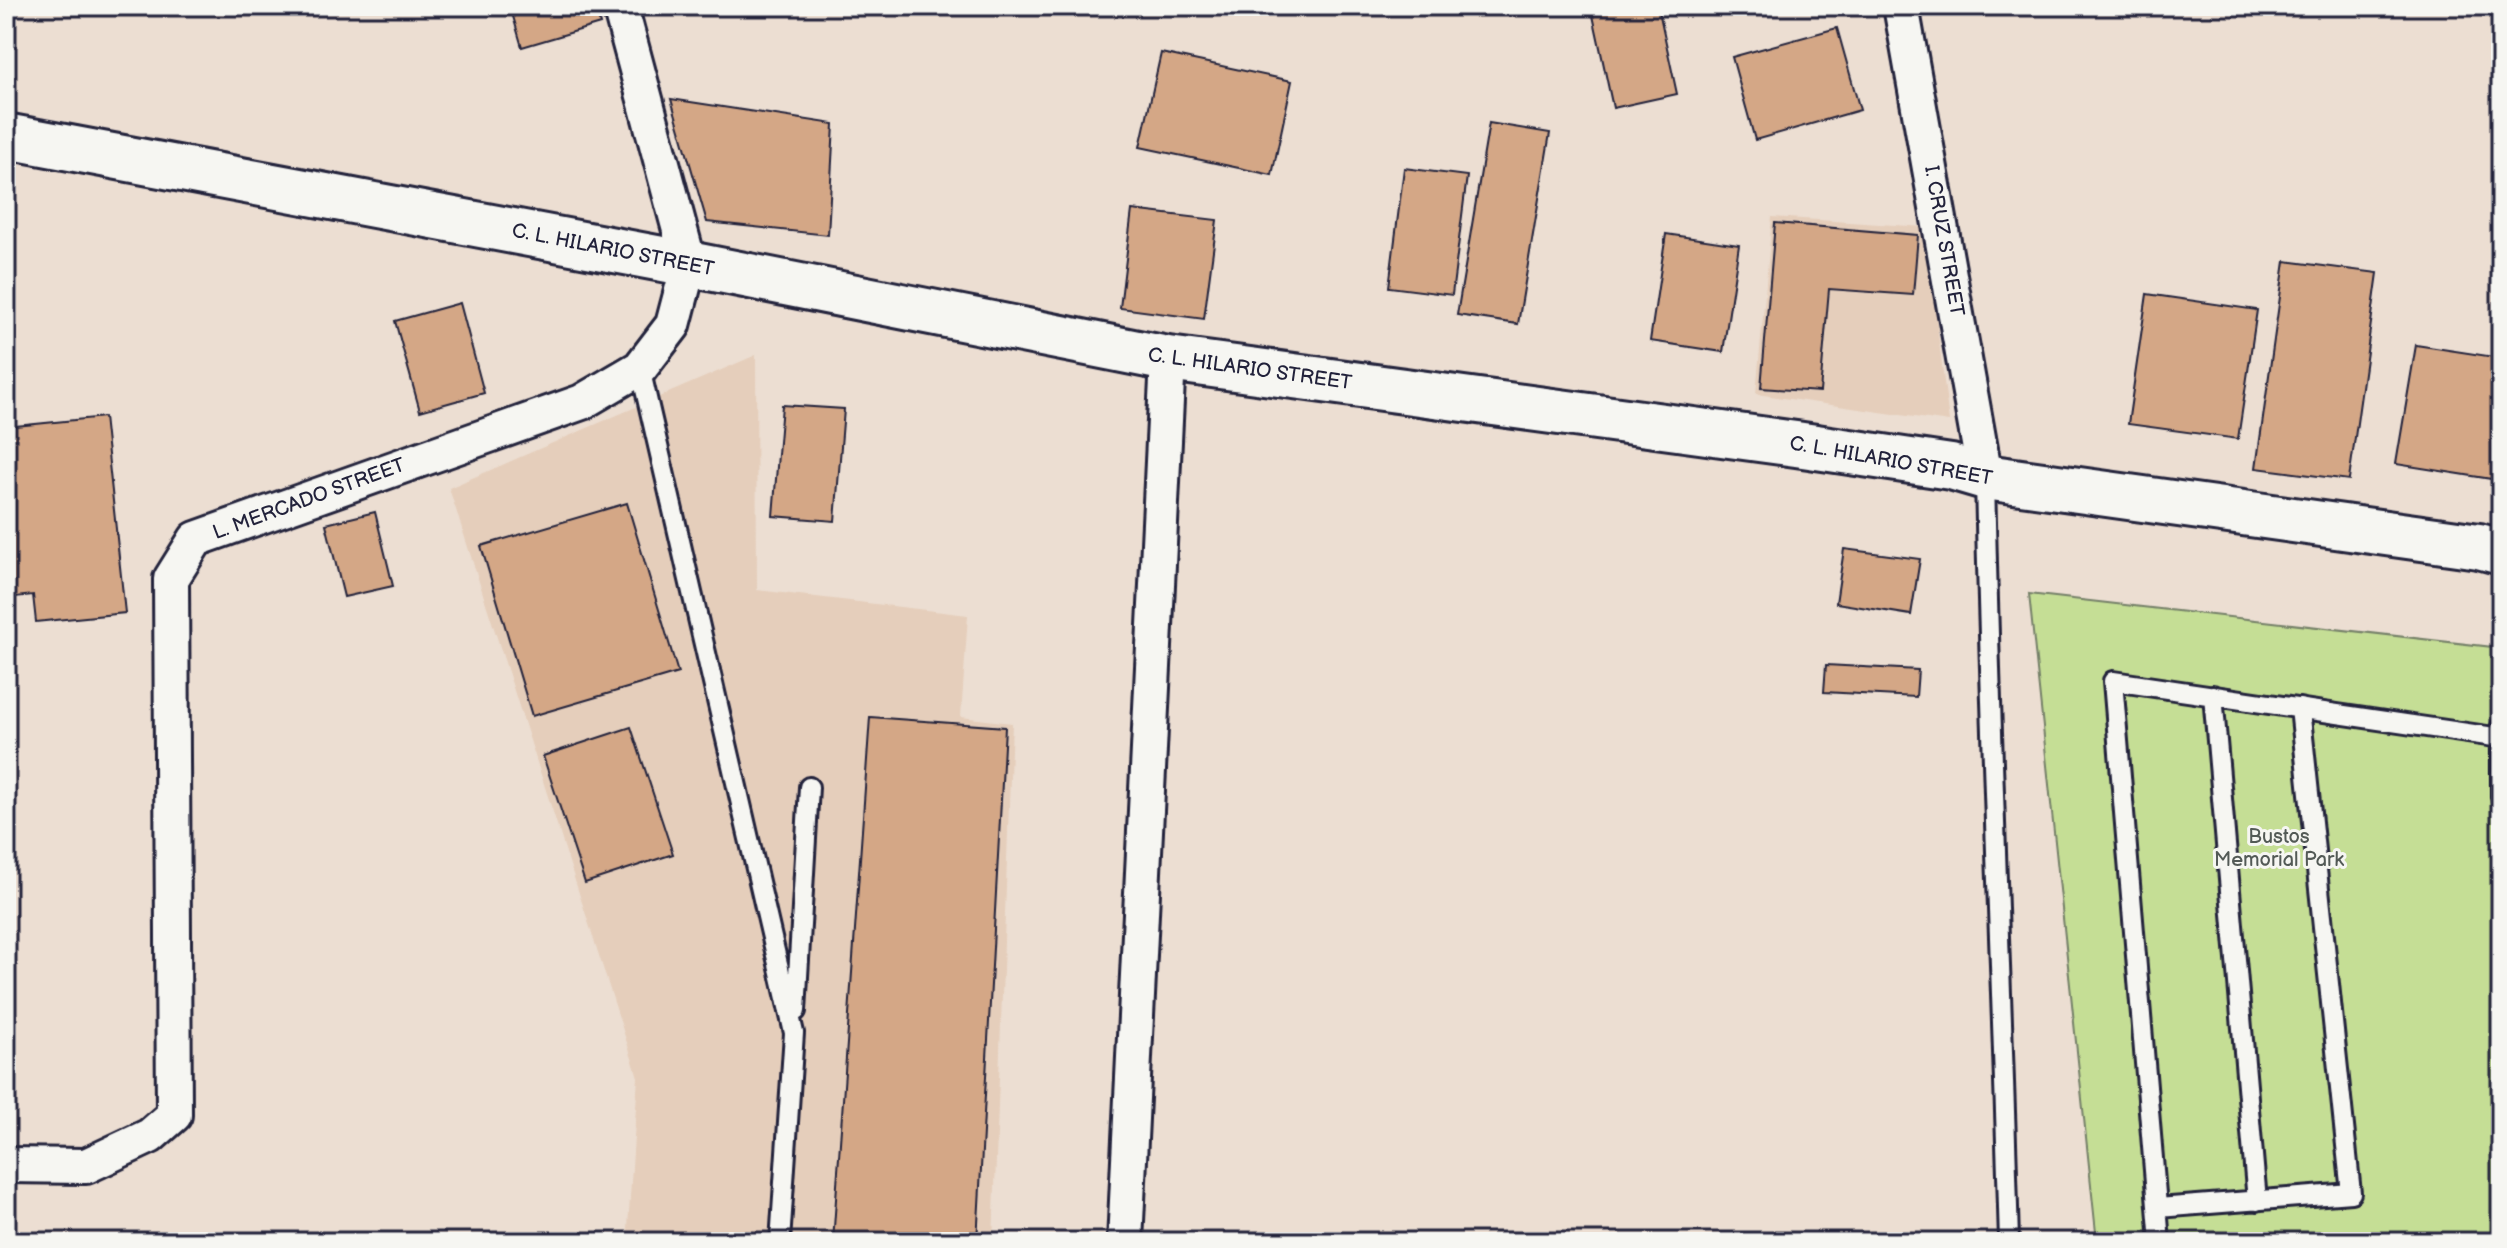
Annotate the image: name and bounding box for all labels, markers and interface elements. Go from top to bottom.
street label: I. CRUZ STREET [1919,164,1969,318]
street label: C. L. HILARIO STREET [510,219,716,281]
street label: C. L. HILARIO STREET [1146,343,1354,395]
street label: C. L. HILARIO STREET [1788,431,1994,491]
street label: L. MERCADO STREET [210,453,408,545]
park label: Bustos Memorial Park [2214,825,2344,872]

